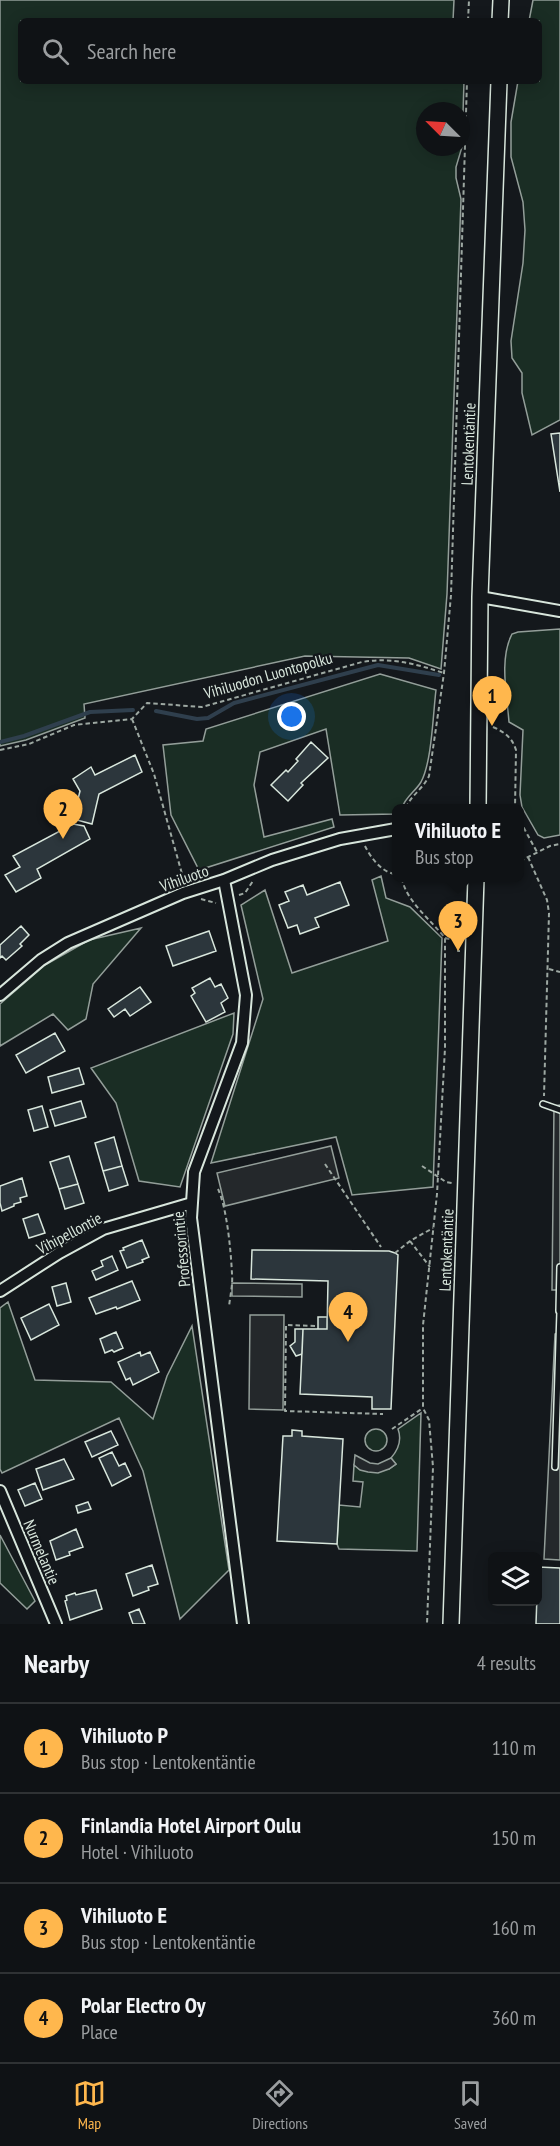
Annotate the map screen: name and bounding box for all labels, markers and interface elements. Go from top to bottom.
search box [18,18,542,84]
icon: search [39,35,72,68]
text: Search here [87,37,176,65]
north arrow [416,102,470,156]
street label: Lentokentäntie [457,402,479,486]
street label: Vihiluodon Luontopolku [201,647,334,703]
pin: 1 [472,676,512,726]
your location [277,702,306,731]
pin: 2 [44,790,82,839]
popup [392,804,524,882]
text: Vihiluoto E [415,816,501,844]
text: Bus stop [415,844,474,870]
street label: Vihiluoto [156,860,211,896]
pin: 3 [438,902,478,951]
street label: Vihipellontie [32,1208,105,1259]
street label: Lentokentäntie [435,1208,457,1292]
street label: Professorintie [168,1210,194,1288]
pin: 4 [328,1292,368,1342]
street label: Nurmelantie [19,1517,65,1587]
map controls [488,1552,542,1606]
button: layers [488,1552,542,1606]
text: Nearby [24,1647,89,1680]
text: 4 results [477,1650,536,1676]
text: Vihiluoto P [81,1721,168,1749]
text: 1 [39,1735,48,1761]
text: 110 m [492,1735,536,1761]
text: Bus stop · Lentokentäntie [81,1749,256,1775]
text: Finlandia Hotel Airport Oulu [81,1811,301,1839]
text: 2 [39,1825,48,1851]
text: 150 m [492,1825,536,1851]
text: Hotel · Vihiluoto [81,1839,194,1865]
text: Vihiluoto E [81,1901,167,1929]
text: 3 [39,1915,48,1941]
text: 160 m [492,1915,536,1941]
text: Bus stop · Lentokentäntie [81,1929,256,1955]
text: Polar Electro Oy [81,1991,206,2019]
text: 4 [39,2005,48,2031]
text: 360 m [492,2005,536,2031]
text: Place [81,2019,118,2045]
tab: Map [73,2077,106,2133]
tab: Directions [252,2077,308,2133]
tab: Saved [454,2077,487,2133]

